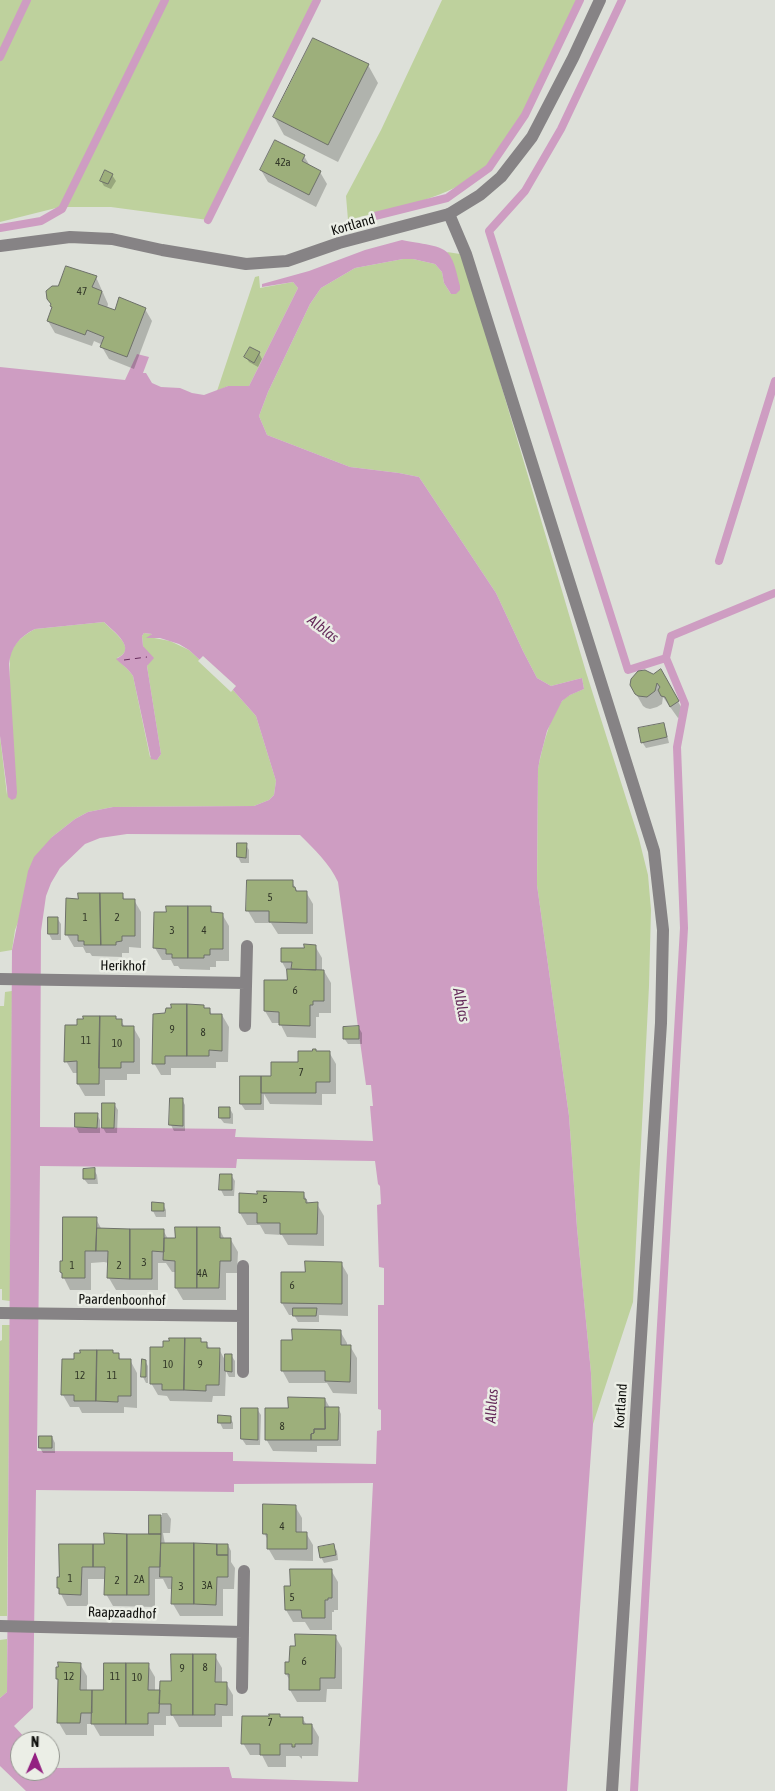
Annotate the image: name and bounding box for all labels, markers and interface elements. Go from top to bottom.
house number: 42a [275,156,291,170]
street label: Kortland [329,211,377,239]
house number: 47 [77,285,87,299]
water label: Alblas [304,611,342,647]
house number: 5 [267,891,273,905]
house number: 1 [82,911,88,925]
house number: 2 [114,911,120,925]
house number: 3 [169,924,175,938]
house number: 4 [201,924,207,938]
street label: Herikhof [100,957,146,975]
house number: 6 [292,984,298,998]
water label: Alblas [449,986,473,1024]
house number: 9 [169,1023,175,1037]
house number: 8 [200,1026,206,1040]
house number: 11 [81,1034,91,1048]
house number: 10 [112,1037,122,1051]
house number: 7 [298,1066,304,1080]
house number: 5 [262,1193,268,1207]
house number: 3 [141,1256,147,1270]
house number: 1 [69,1259,75,1273]
house number: 2 [116,1259,122,1273]
house number: 4A [197,1267,207,1281]
house number: 6 [289,1279,295,1293]
street label: Paardenboonhof [78,1291,166,1309]
house number: 10 [163,1358,173,1372]
house number: 9 [197,1358,203,1372]
house number: 12 [75,1369,85,1383]
house number: 11 [107,1369,117,1383]
street label: Kortland [611,1383,631,1429]
water label: Alblas [482,1388,502,1424]
house number: 8 [279,1420,285,1434]
house number: 4 [279,1520,285,1534]
house number: 1 [67,1572,73,1586]
house number: 2A [134,1573,144,1587]
house number: 2 [114,1574,120,1588]
house number: 3A [202,1579,212,1593]
house number: 3 [178,1580,184,1594]
house number: 5 [289,1591,295,1605]
street label: Raapzaadhof [88,1603,156,1623]
house number: 6 [301,1655,307,1669]
house number: 8 [202,1661,208,1675]
house number: 9 [179,1662,185,1676]
house number: 12 [64,1670,74,1684]
house number: 11 [110,1670,120,1684]
house number: 10 [132,1671,142,1685]
house number: 7 [267,1716,273,1730]
north arrow [10,1731,60,1781]
text: N [31,1734,40,1750]

